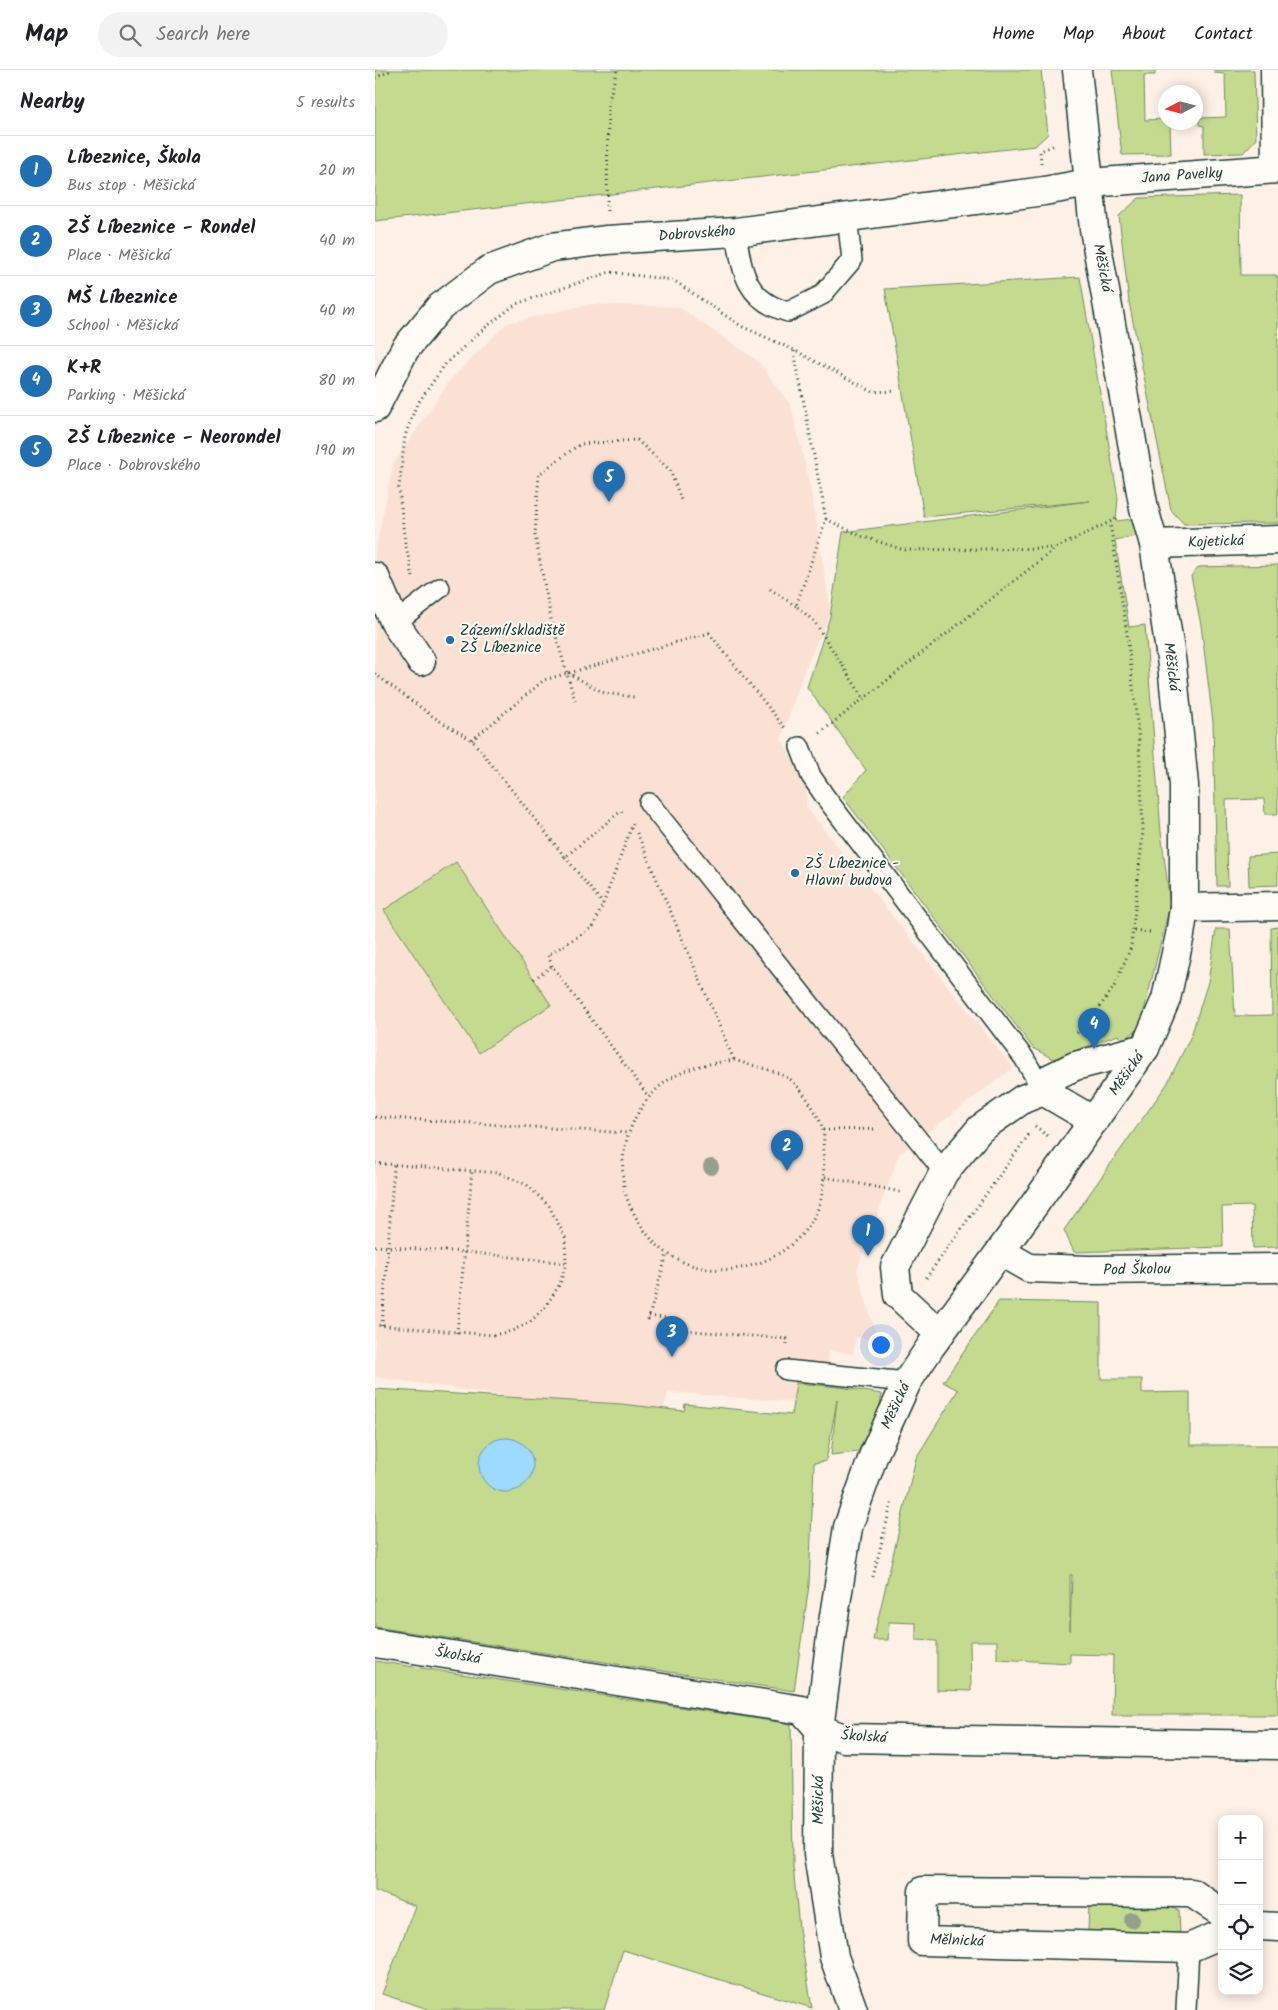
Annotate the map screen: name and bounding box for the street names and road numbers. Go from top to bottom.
street label: Jana Pavelky [1141,161,1224,191]
street label: Dobrovského [658,219,737,249]
street label: Měšická [1086,242,1119,296]
street label: Kojetická [1187,529,1247,555]
street label: Měšická [1156,641,1186,695]
street label: Měšická [1103,1045,1152,1101]
street label: Pod Školou [1103,1257,1171,1283]
street label: Měšická [875,1377,918,1433]
street label: Školská [433,1641,484,1672]
street label: Školská [840,1723,890,1751]
street label: Měšická [807,1774,831,1825]
street label: Mělnická [929,1928,987,1954]

